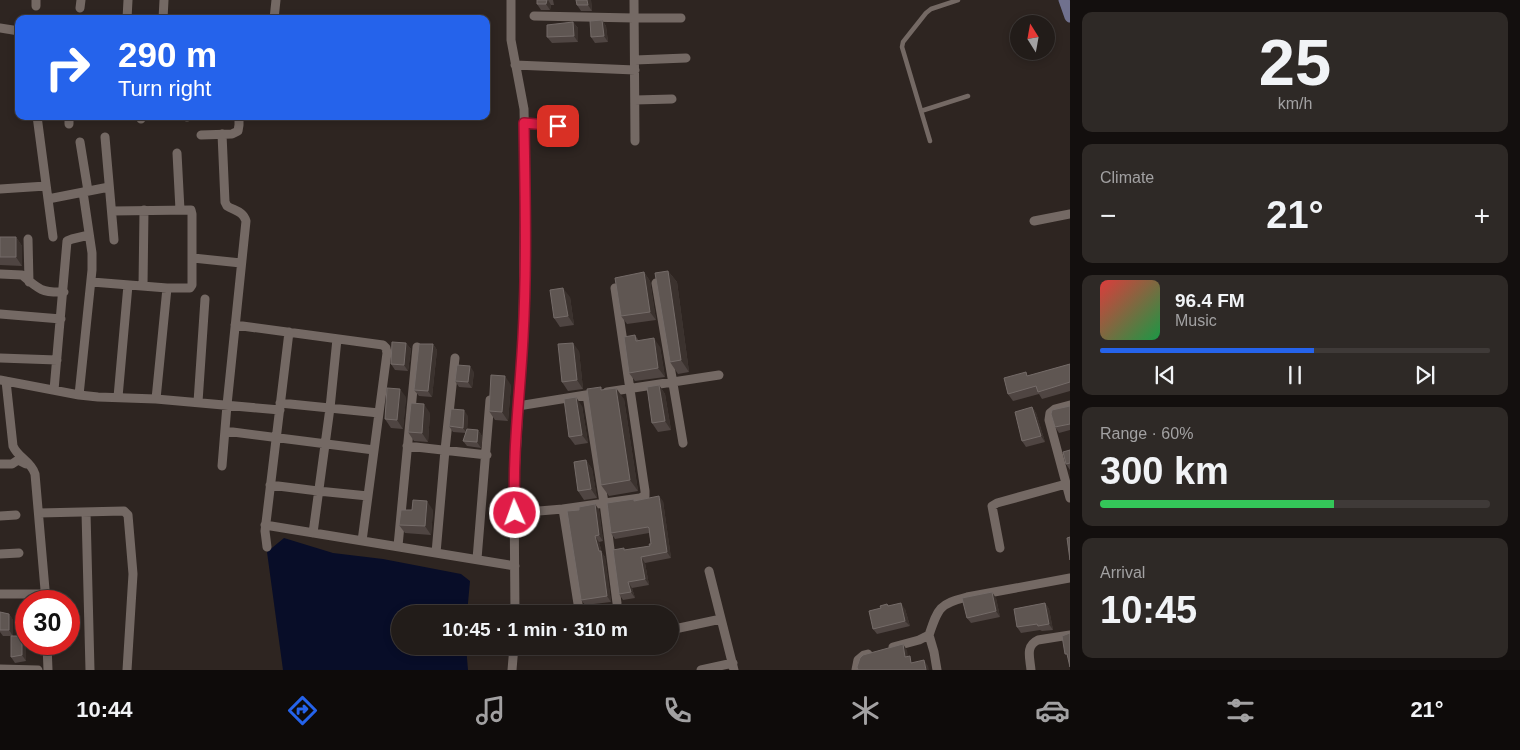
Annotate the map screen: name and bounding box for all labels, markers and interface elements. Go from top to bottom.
north arrow [1010,15,1055,60]
map controls [1010,15,1055,60]
text: 25 [1259,26,1331,99]
icon: right [35,35,100,100]
text: 290 m [118,35,217,74]
text: Turn right [118,76,211,101]
text: km/h [1278,95,1312,112]
pin [537,105,579,147]
icon: arrive [544,112,572,140]
text: Climate [1100,169,1154,186]
text: 21° [1266,194,1324,236]
text: − [1100,200,1116,231]
text: + [1474,200,1490,231]
text: 96.4 FM [1175,290,1245,311]
text: Music [1175,312,1217,329]
icon: previous [1151,361,1179,389]
icon: pause [1281,361,1309,389]
icon: next [1411,361,1439,389]
text: Range · 60% [1100,425,1193,442]
text: 300 km [1100,450,1229,492]
position arrow [488,486,540,538]
text: Arrival [1100,564,1145,581]
text: 10:45 [1100,589,1197,631]
speed limit sign: 30 [15,590,80,655]
text: 10:45 · 1 min · 310 m [442,619,628,640]
icon: directions [285,693,320,728]
icon: music [473,693,508,728]
icon: phone [660,693,695,728]
icon: climate [848,693,883,728]
icon: car [1035,693,1070,728]
icon: filters [1223,693,1258,728]
text: 10:44 [76,697,133,722]
text: 21° [1410,697,1444,722]

